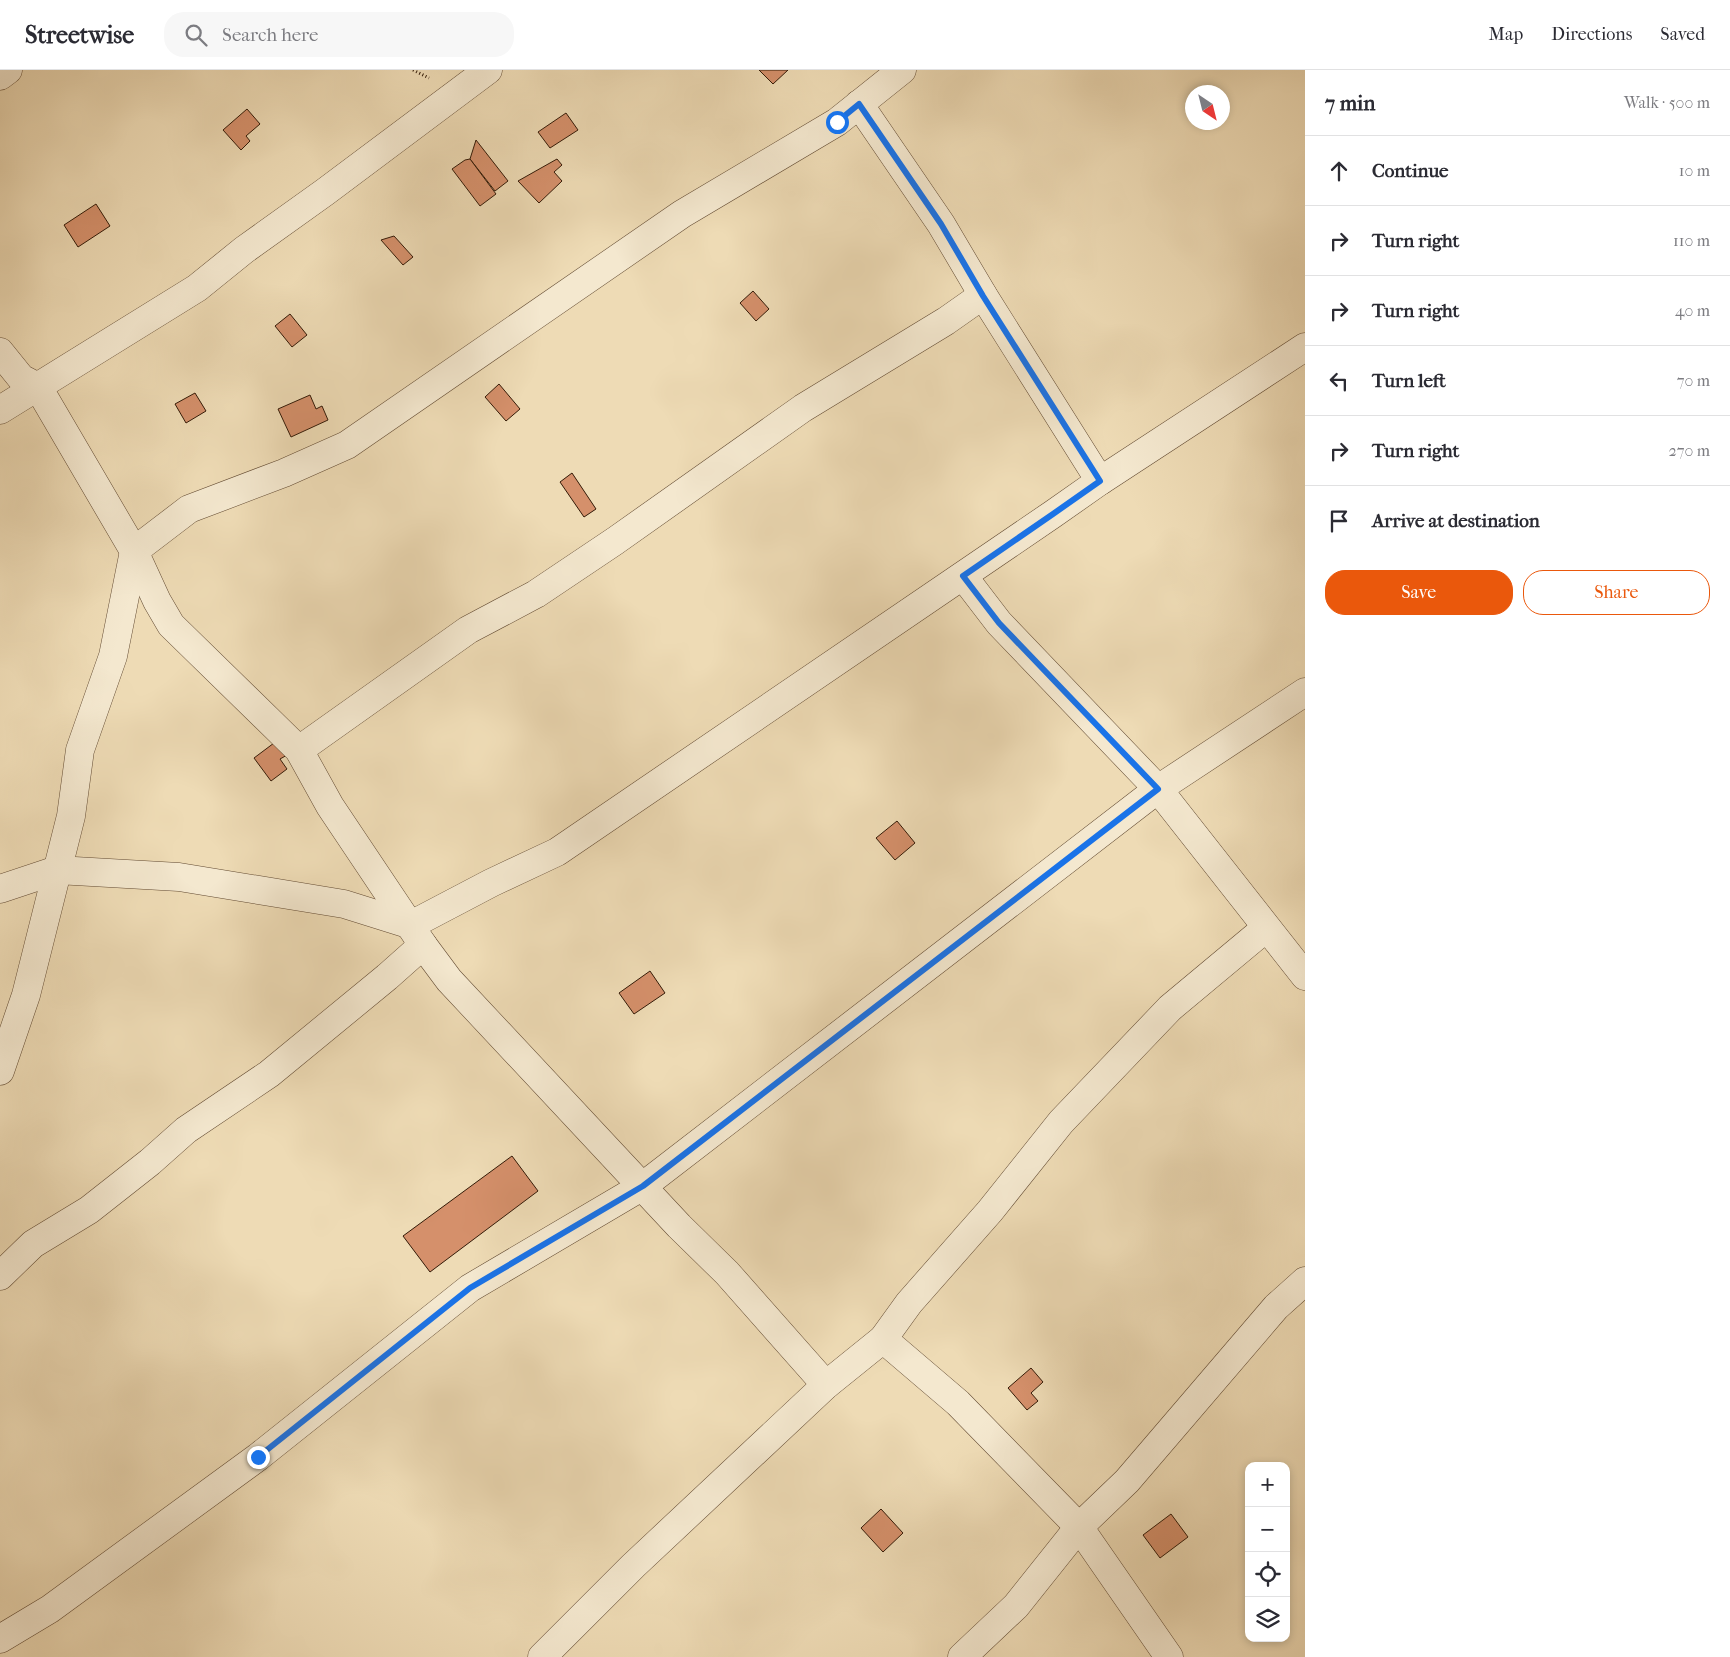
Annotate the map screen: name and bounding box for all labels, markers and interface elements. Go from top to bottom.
search box [164,12,514,57]
text: Streetwise [25,21,134,49]
icon: search [182,21,210,49]
text: Search here [222,24,318,46]
text: Map [1489,24,1523,45]
text: Directions [1551,24,1632,45]
text: Saved [1660,24,1705,45]
north arrow [1185,85,1230,130]
text: 7 min [1325,91,1376,115]
text: Walk · 500 m [1624,93,1710,112]
route start [826,111,849,134]
icon: ahead [1325,157,1353,185]
text: Continue [1372,160,1448,182]
text: 10 m [1679,161,1710,180]
icon: right [1325,227,1353,255]
text: Turn right [1372,230,1459,252]
text: 110 m [1673,231,1710,250]
icon: right [1325,297,1353,325]
text: Turn right [1372,300,1459,322]
text: 40 m [1675,301,1710,320]
icon: left [1325,367,1353,395]
text: Turn left [1372,370,1446,392]
text: 70 m [1677,371,1710,390]
icon: right [1325,437,1353,465]
text: Turn right [1372,440,1459,462]
text: 270 m [1669,441,1710,460]
icon: arrive [1325,507,1353,535]
text: Arrive at destination [1372,510,1540,532]
button: Save [1325,570,1513,615]
button: Share [1523,570,1710,615]
route end [247,1446,270,1469]
map controls [1245,1462,1290,1642]
button: + [1245,1462,1290,1507]
button: − [1245,1507,1290,1552]
button: locate [1245,1552,1290,1597]
button: layers [1245,1597,1290,1642]

